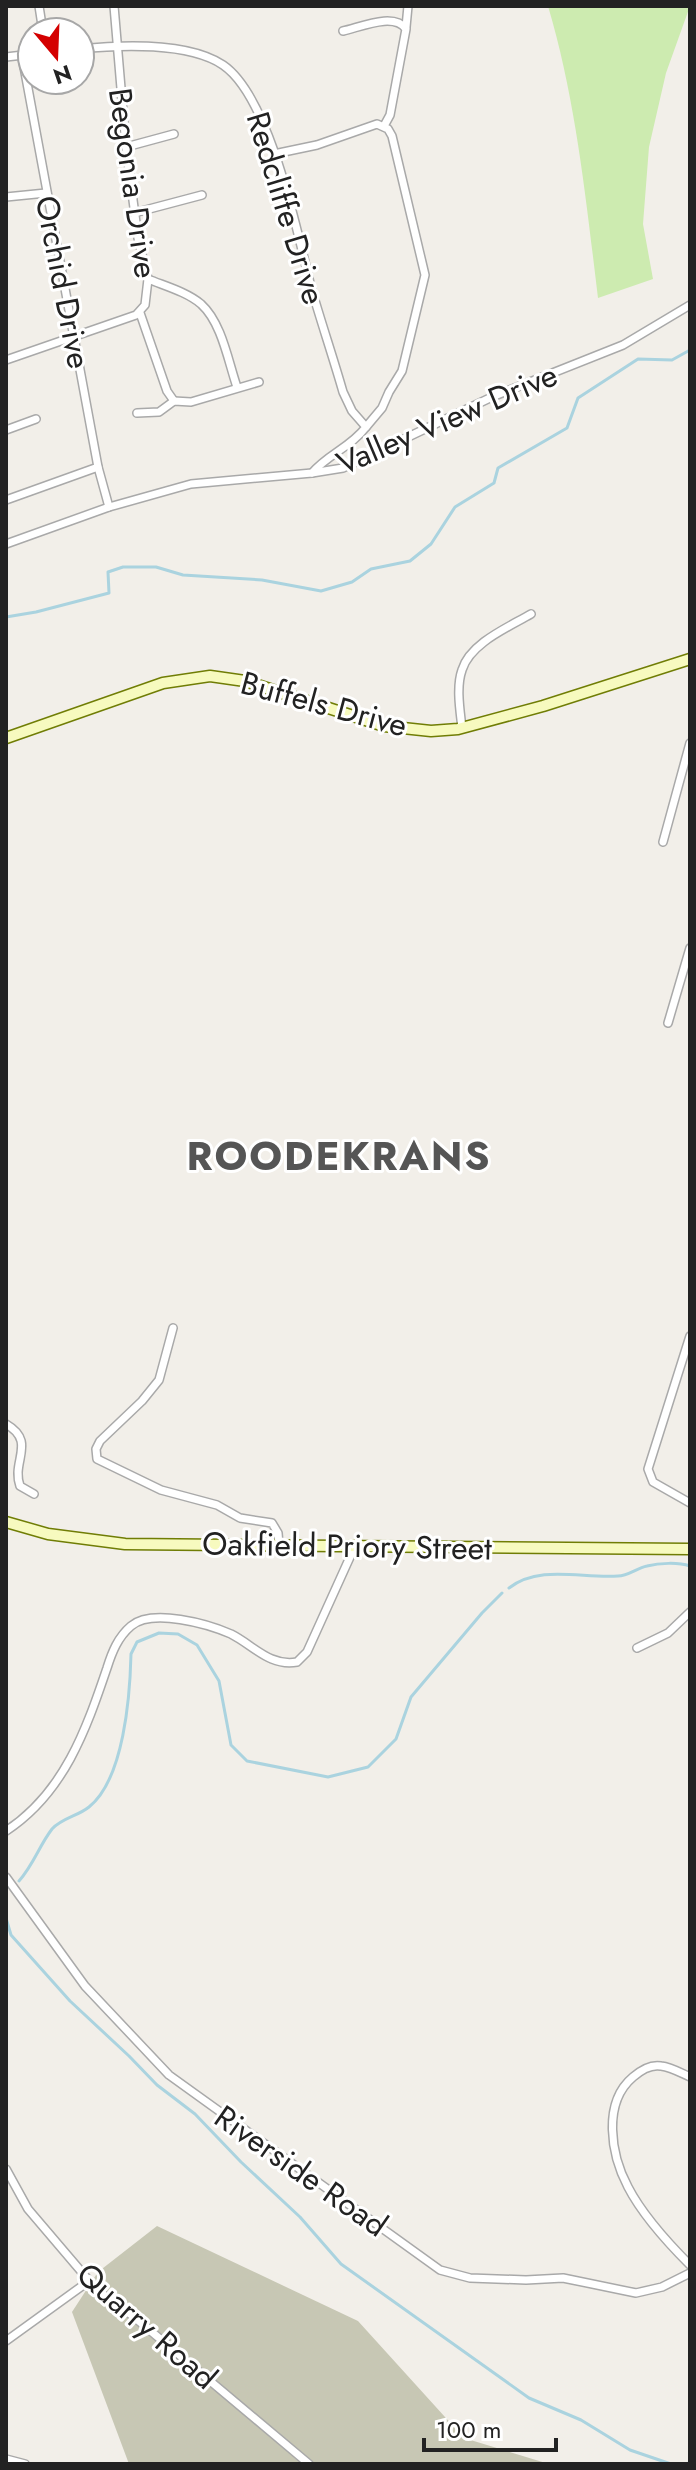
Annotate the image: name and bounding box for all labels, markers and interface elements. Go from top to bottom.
north arrow [16,16,96,96]
text: N [49,57,76,93]
street label: Begonia Drive [97,85,169,281]
street label: Redcliffe Drive [235,106,337,310]
street label: Orchid Drive [24,192,102,372]
street label: Valley View Drive [330,352,564,486]
street label: Buffels Drive [236,660,412,748]
district label: ROODEKRANS [187,1127,492,1185]
street label: Oakfield Priory Street [202,1520,492,1572]
street label: Riverside Road [205,2094,397,2248]
street label: Quarry Road [67,2252,227,2400]
scale bar [424,2402,556,2452]
text: 100 m [436,2412,502,2447]

